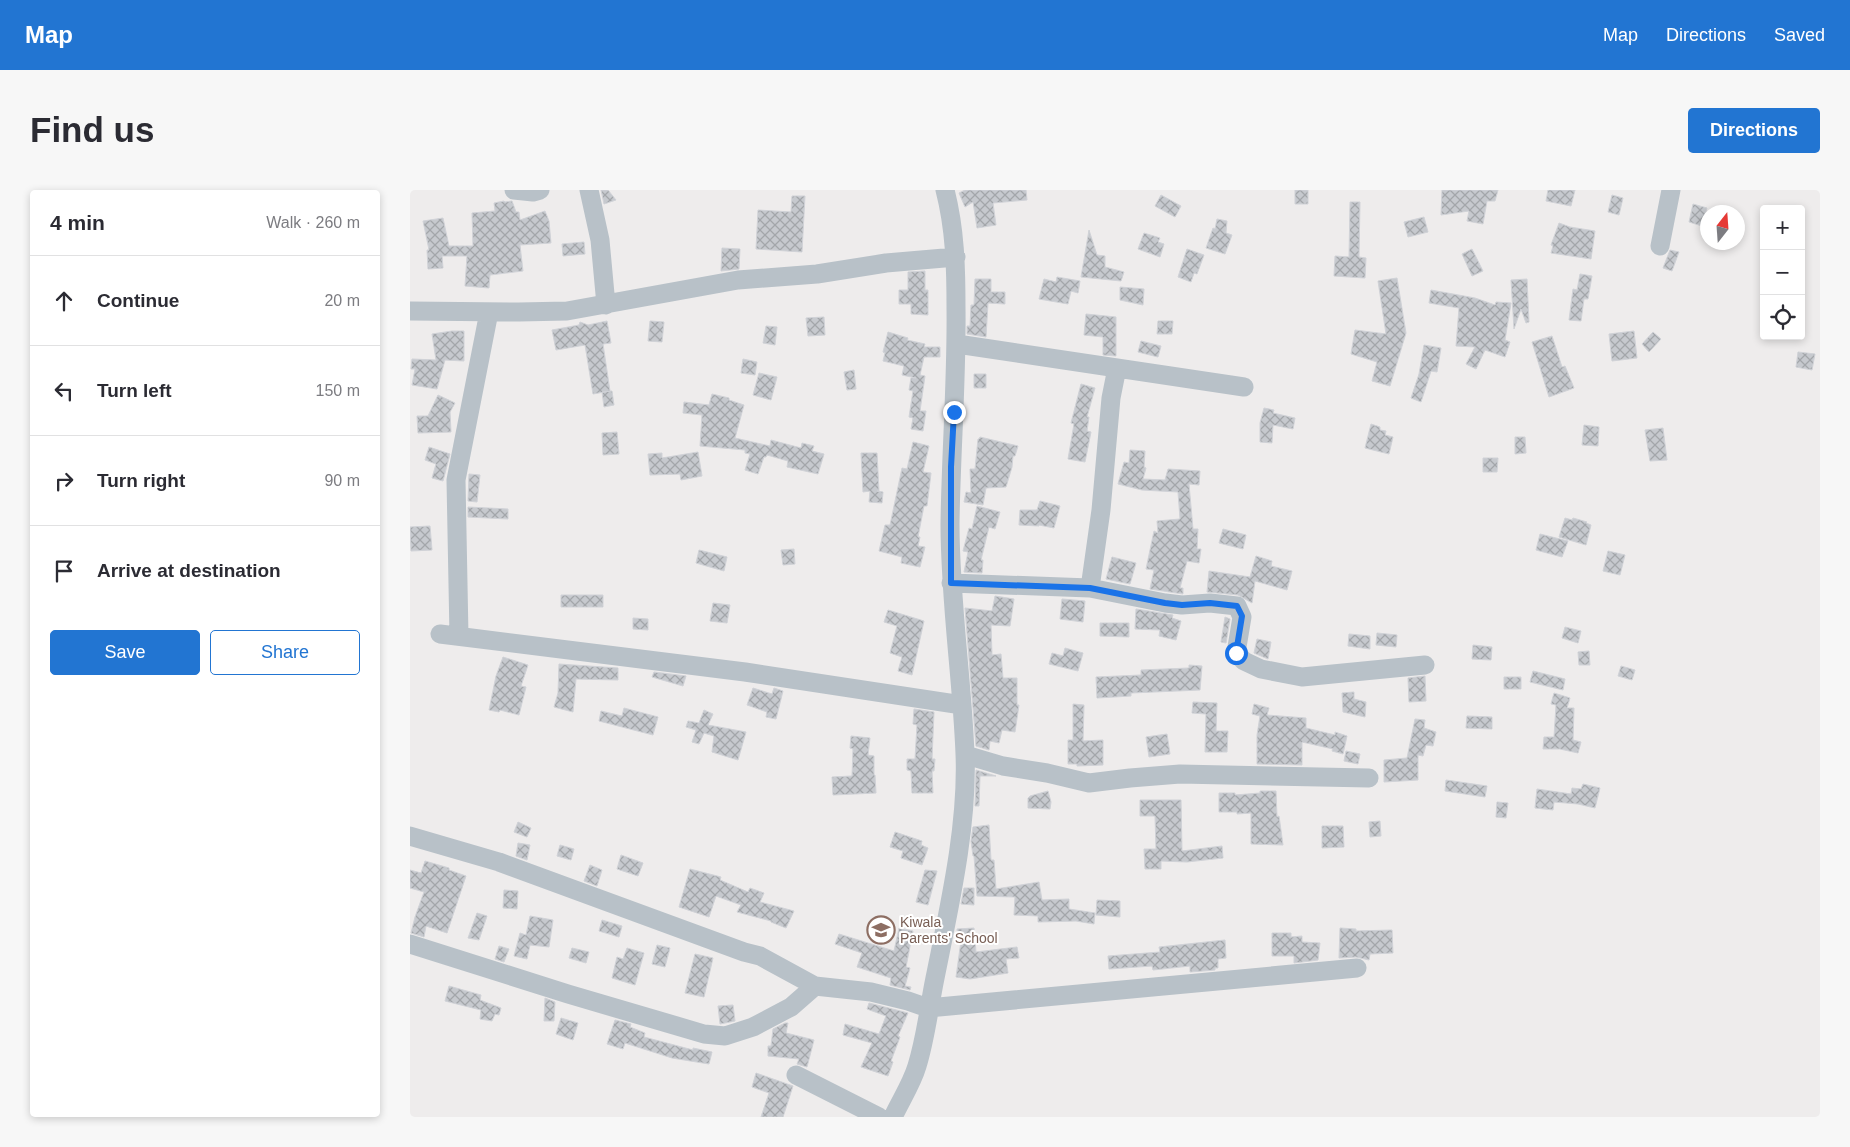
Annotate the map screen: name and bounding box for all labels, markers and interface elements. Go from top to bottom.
text: Map [25,21,73,48]
text: Map [1603,25,1638,45]
text: Directions [1666,25,1746,45]
text: Saved [1774,25,1825,45]
button: Directions [1688,108,1820,153]
text: Find us [30,110,154,149]
north arrow [1700,205,1745,250]
map controls [1760,205,1805,340]
button: + [1760,205,1805,250]
text: 4 min [50,211,105,234]
text: Walk · 260 m [266,214,360,231]
button: − [1760,250,1805,295]
icon: ahead [50,287,78,315]
text: Continue [97,290,179,311]
text: 20 m [324,292,360,309]
button: locate [1760,295,1805,340]
icon: left [50,377,78,405]
text: Turn left [97,380,172,401]
text: 150 m [316,382,360,399]
route end [943,401,966,424]
icon: right [50,467,78,495]
text: Turn right [97,470,185,491]
text: 90 m [324,472,360,489]
icon: arrive [50,557,78,585]
text: Arrive at destination [97,560,281,581]
button: Save [50,630,200,675]
button: Share [210,630,360,675]
route start [1225,642,1248,665]
place label: Kiwala Parents' School [900,914,998,946]
school or university icon: Kiwala Parents' School [866,915,896,945]

